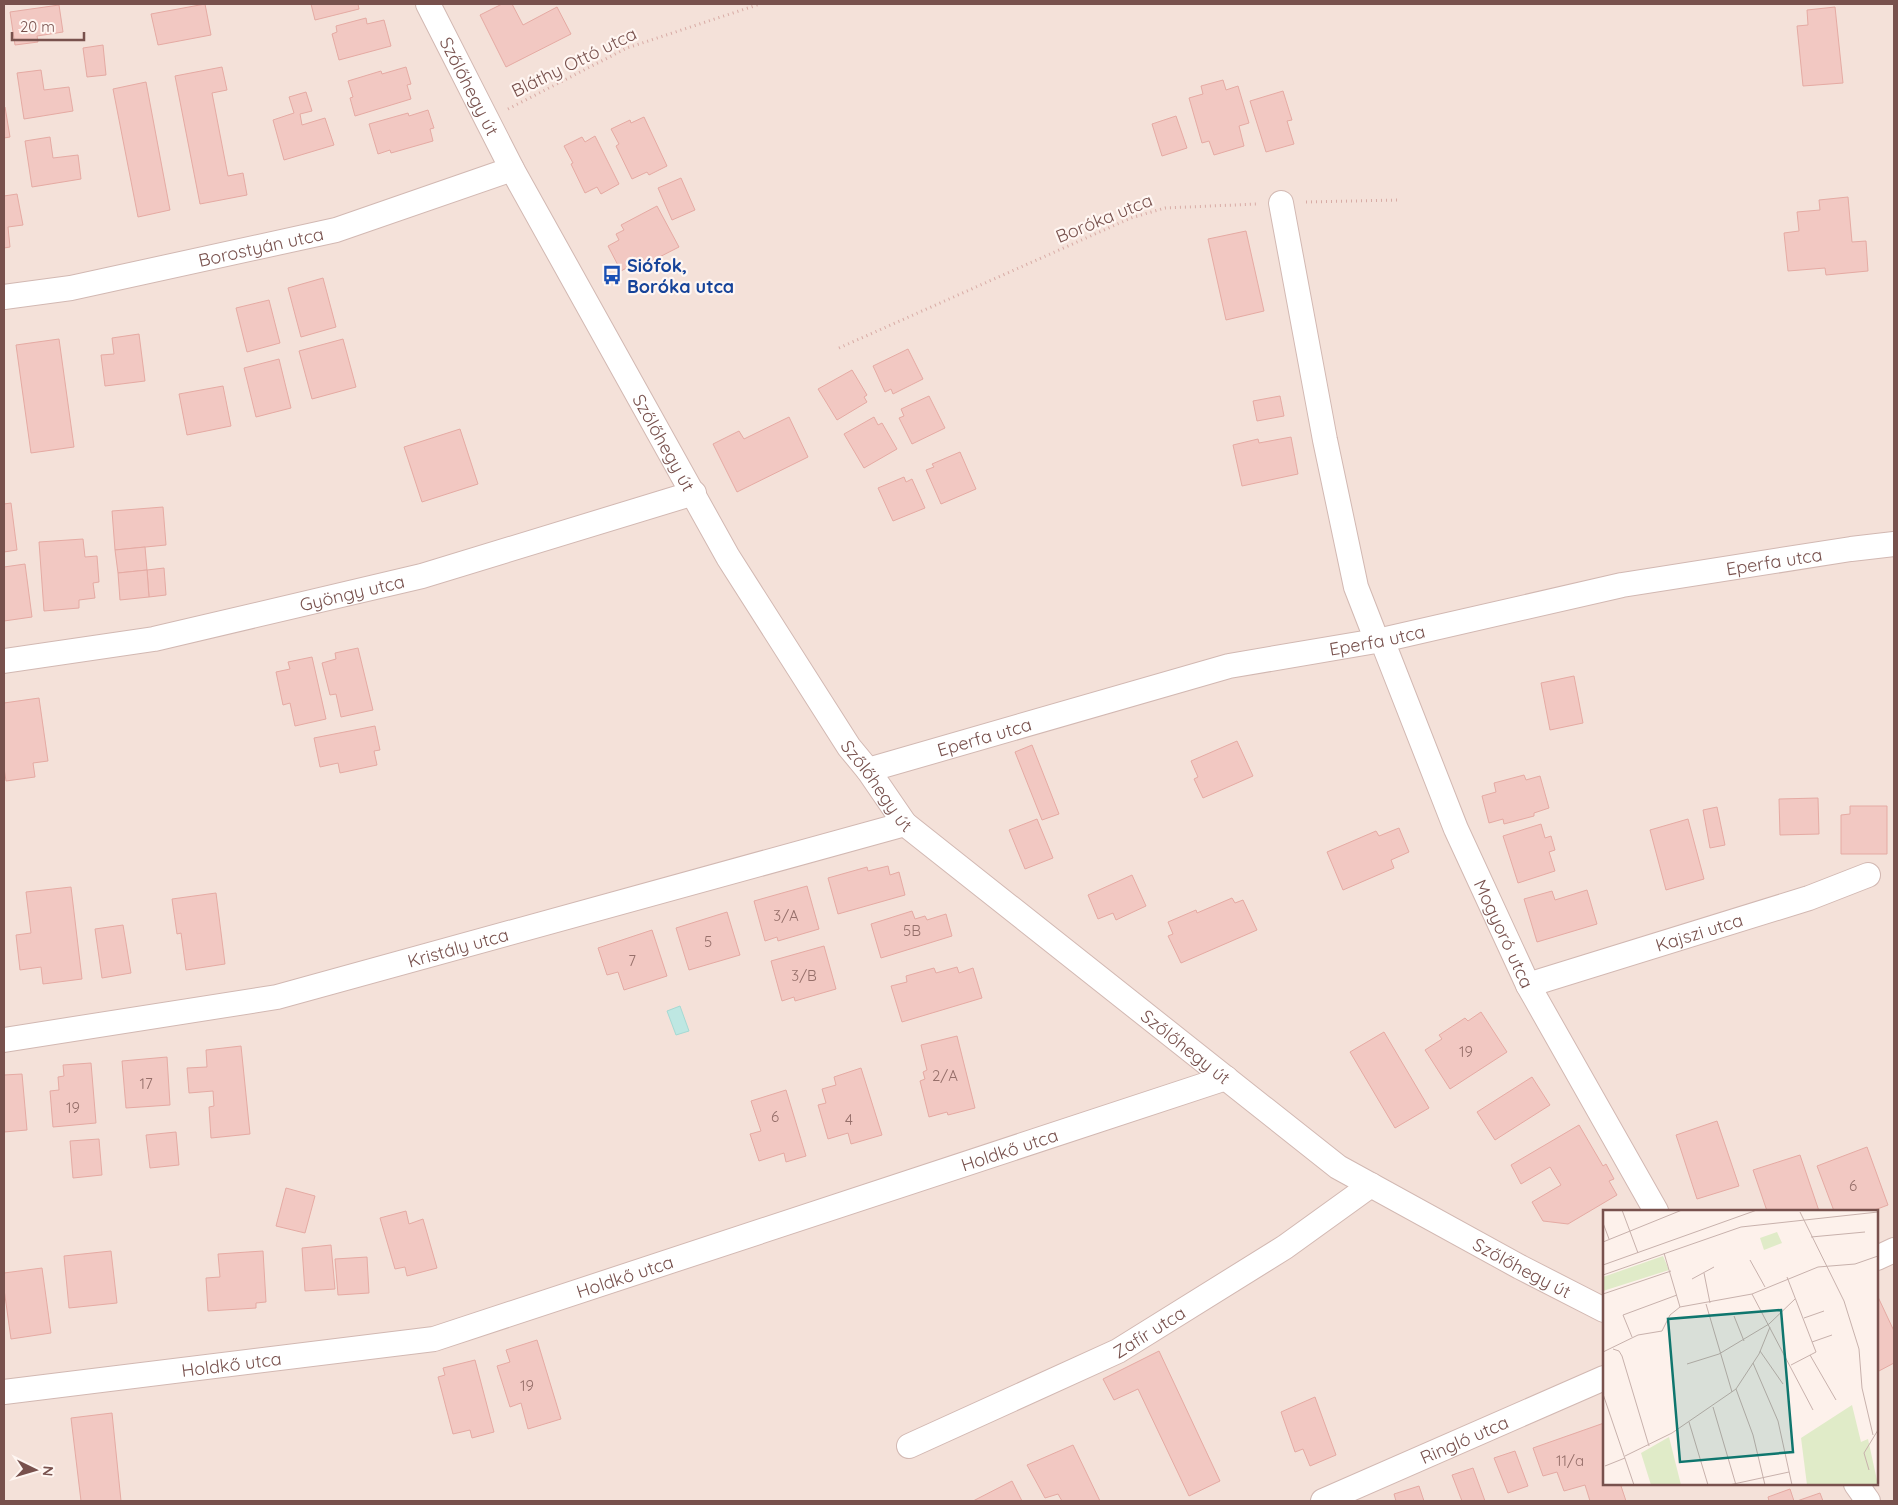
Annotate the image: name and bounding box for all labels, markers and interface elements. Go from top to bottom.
scale bar [12,10,85,42]
text: 20 m [20,17,55,36]
street label: Bláthy Ottó utca [508,22,640,102]
street label: Szőlőhegy út [435,33,504,139]
street label: Boróka utca [1052,188,1156,248]
street label: Borostyán utca [196,222,326,271]
place label: Siófok, Boróka utca [627,254,734,298]
bus stop icon: Siófok, Boróka utca [601,264,623,286]
street label: Szőlőhegy út [628,390,700,495]
street label: Eperfa utca [1724,542,1824,580]
street label: Gyöngy utca [297,569,407,616]
street label: Eperfa utca [1327,619,1427,660]
street label: Eperfa utca [934,712,1034,761]
street label: Szőlőhegy út [836,735,917,837]
street label: Mogyoró utca [1469,875,1539,991]
house number: 3/A [773,906,799,925]
street label: Kajszi utca [1652,908,1746,956]
house number: 5B [903,921,921,940]
street label: Kristály utca [405,922,511,972]
house number: 5 [704,932,712,951]
house number: 7 [628,951,636,970]
house number: 3/B [791,966,817,985]
street label: Szőlőhegy út [1136,1004,1235,1089]
house number: 19 [1459,1042,1473,1061]
house number: 2/A [932,1066,958,1085]
house number: 17 [139,1074,153,1093]
house number: 19 [66,1098,80,1117]
house number: 6 [771,1107,779,1126]
house number: 4 [845,1110,853,1129]
street label: Holdkő utca [958,1123,1061,1176]
house number: 6 [1849,1176,1857,1195]
inset map [1603,1210,1878,1485]
street label: Szőlőhegy út [1469,1232,1575,1303]
street label: Holdkő utca [573,1249,676,1303]
street label: Zafír utca [1108,1301,1189,1363]
street label: Holdkő utca [180,1346,283,1382]
house number: 19 [520,1376,534,1395]
street label: Ringló utca [1416,1410,1512,1469]
north arrow [10,1445,60,1495]
house number: 11/a [1556,1451,1584,1470]
text: N [39,1465,57,1477]

